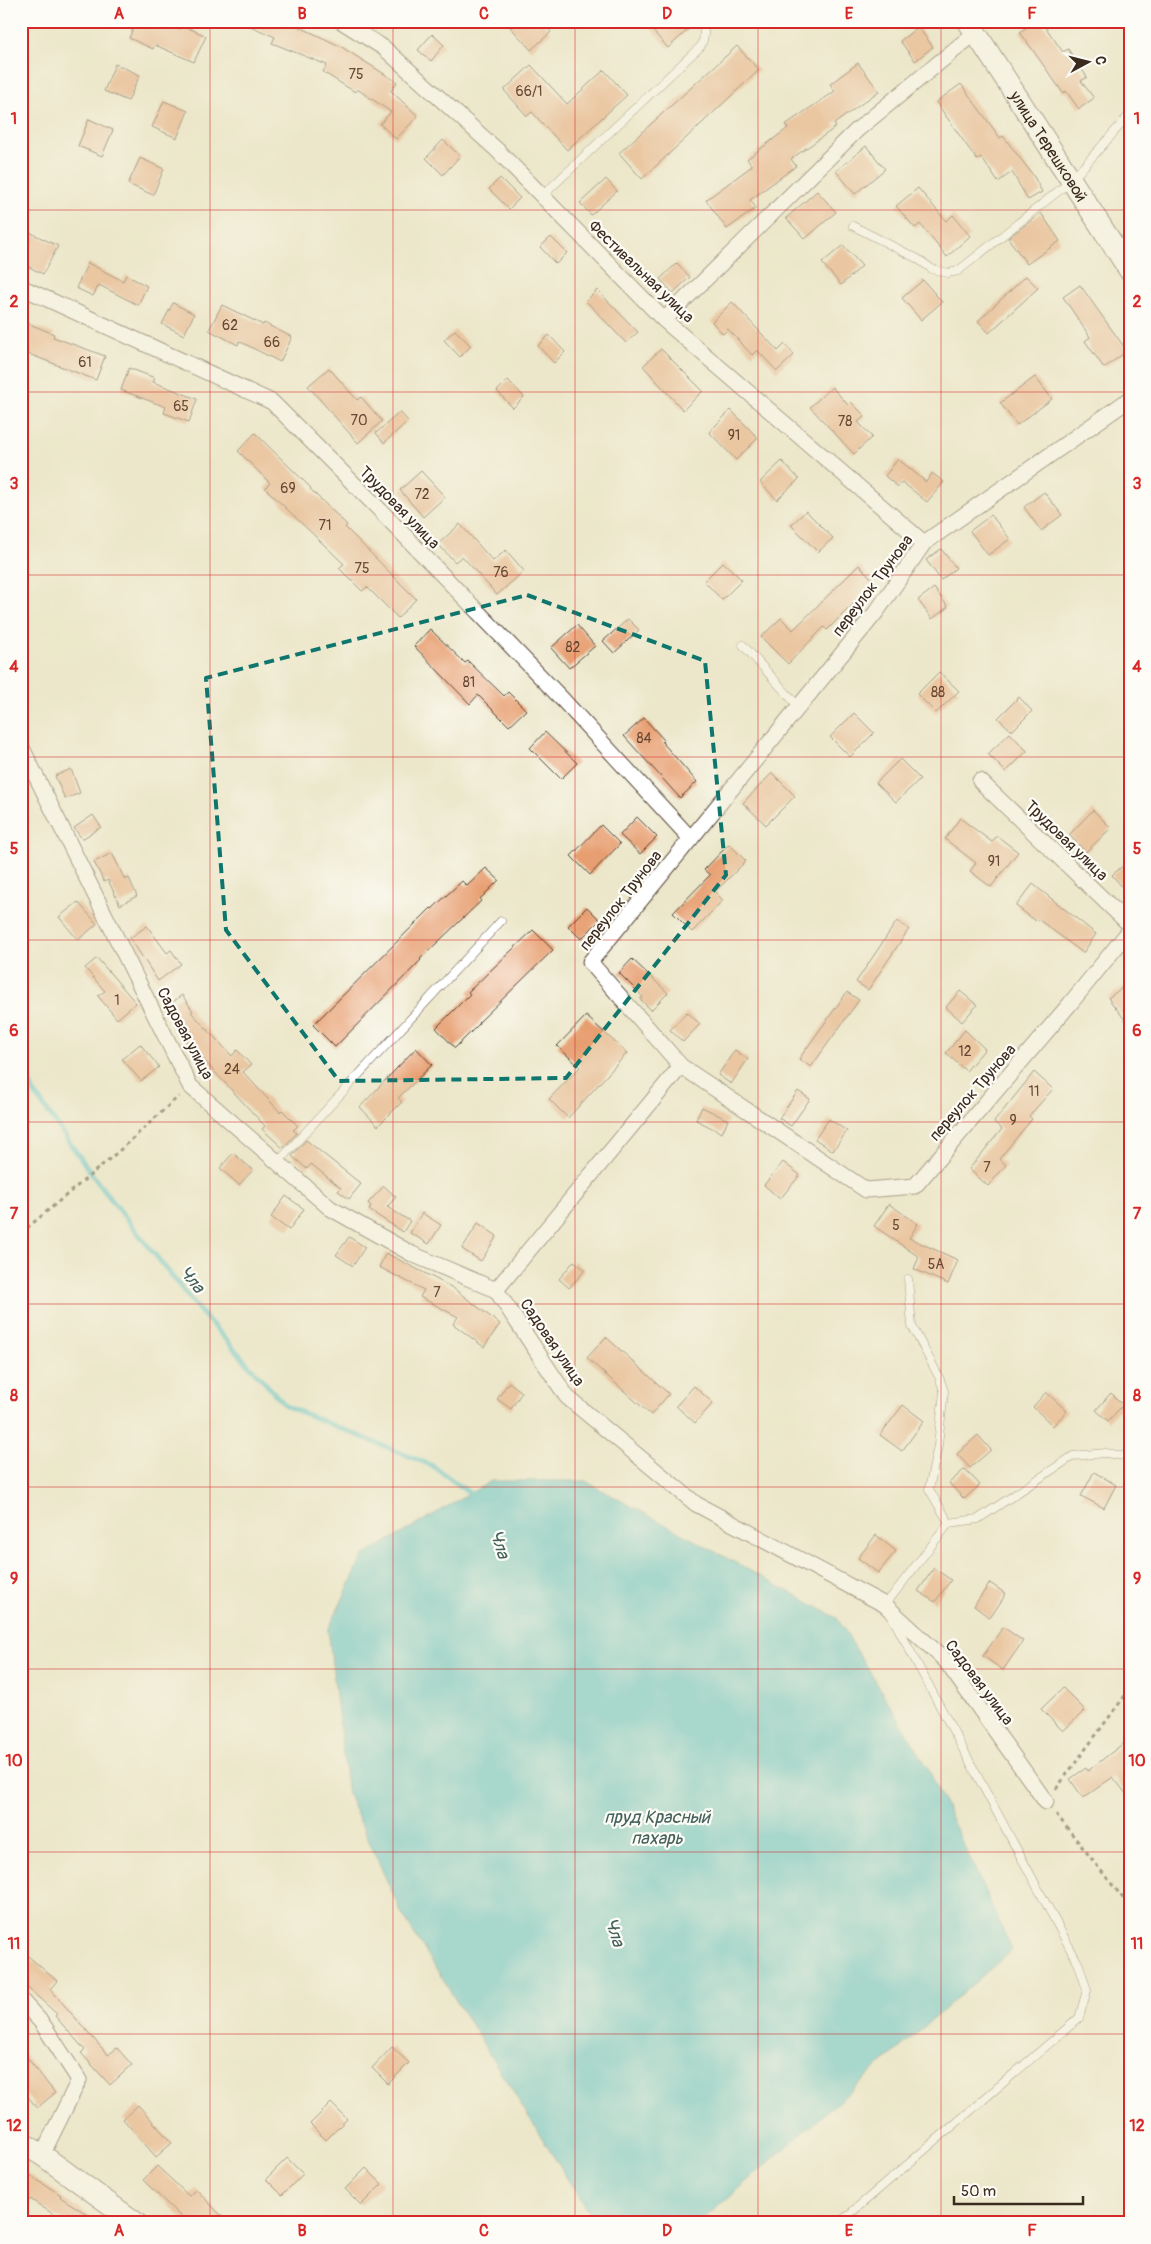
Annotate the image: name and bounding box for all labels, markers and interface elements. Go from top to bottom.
text: A [114,4,125,24]
text: B [297,4,307,24]
text: C [479,4,489,24]
text: D [662,4,672,24]
text: E [845,4,854,24]
text: F [1027,4,1037,24]
north arrow [1064,38,1114,88]
text: С [1091,55,1109,66]
house number: 75 [349,66,364,83]
house number: 66/1 [516,83,542,100]
street label: улица Терешковой [1004,87,1091,206]
text: 1 [11,109,17,129]
text: 1 [1134,109,1140,129]
street label: Фестивальная улица [584,216,698,327]
text: 2 [10,292,19,312]
text: 2 [1133,292,1142,312]
house number: 62 [222,317,238,334]
house number: 66 [264,334,280,351]
house number: 61 [78,354,92,371]
house number: 65 [173,398,189,415]
house number: 70 [351,412,367,429]
house number: 78 [838,413,852,430]
house number: 91 [728,427,740,444]
street label: Трудовая улица [355,462,444,553]
text: 3 [10,474,19,494]
text: 3 [1133,474,1142,494]
house number: 69 [280,480,296,497]
house number: 72 [414,486,430,503]
house number: 71 [319,517,331,534]
street label: переулок Трунова [828,531,918,640]
house number: 75 [355,560,370,577]
house number: 76 [493,564,509,581]
house number: 82 [566,639,581,656]
text: 4 [9,657,19,677]
text: 4 [1132,657,1142,677]
house number: 81 [463,674,475,691]
house number: 88 [931,684,945,701]
house number: 84 [636,730,652,747]
street label: Трудовая улица [1021,796,1112,885]
text: 5 [10,839,19,859]
text: 5 [1133,839,1142,859]
street label: переулок Трунова [575,846,666,955]
house number: 91 [988,853,1000,870]
street label: Садовая улица [152,984,218,1083]
house number: 1 [114,992,120,1009]
text: 6 [9,1021,19,1041]
text: 6 [1132,1021,1142,1041]
street label: переулок Трунова [925,1040,1020,1145]
house number: 12 [958,1043,972,1060]
house number: 24 [224,1061,240,1078]
house number: 11 [1029,1083,1039,1100]
house number: 9 [1009,1112,1017,1129]
house number: 7 [983,1159,991,1176]
text: 7 [10,1204,19,1224]
text: 7 [1133,1204,1142,1224]
house number: 5 [892,1217,900,1234]
house number: 5А [928,1256,944,1273]
water label: Чла [174,1261,210,1299]
house number: 7 [433,1284,441,1301]
street label: Садовая улица [515,1295,589,1390]
text: 8 [10,1386,18,1406]
text: 8 [1133,1386,1141,1406]
water label: Чла [484,1527,515,1563]
text: 9 [10,1569,18,1589]
text: 9 [1133,1569,1141,1589]
street label: Садовая улица [941,1636,1018,1729]
text: 10 [5,1751,23,1771]
text: 10 [1128,1751,1146,1771]
water label: пруд Красный пахарь [604,1806,711,1850]
water label: Чла [599,1915,630,1951]
text: 11 [8,1934,20,1954]
text: 11 [1131,1934,1143,1954]
text: 12 [6,2116,22,2136]
text: 12 [1129,2116,1145,2136]
scale bar [954,2174,1082,2206]
text: 50 m [961,2182,996,2201]
text: A [114,2221,125,2241]
text: B [297,2221,307,2241]
text: C [479,2221,489,2241]
text: D [662,2221,672,2241]
text: E [845,2221,854,2241]
text: F [1027,2221,1037,2241]

